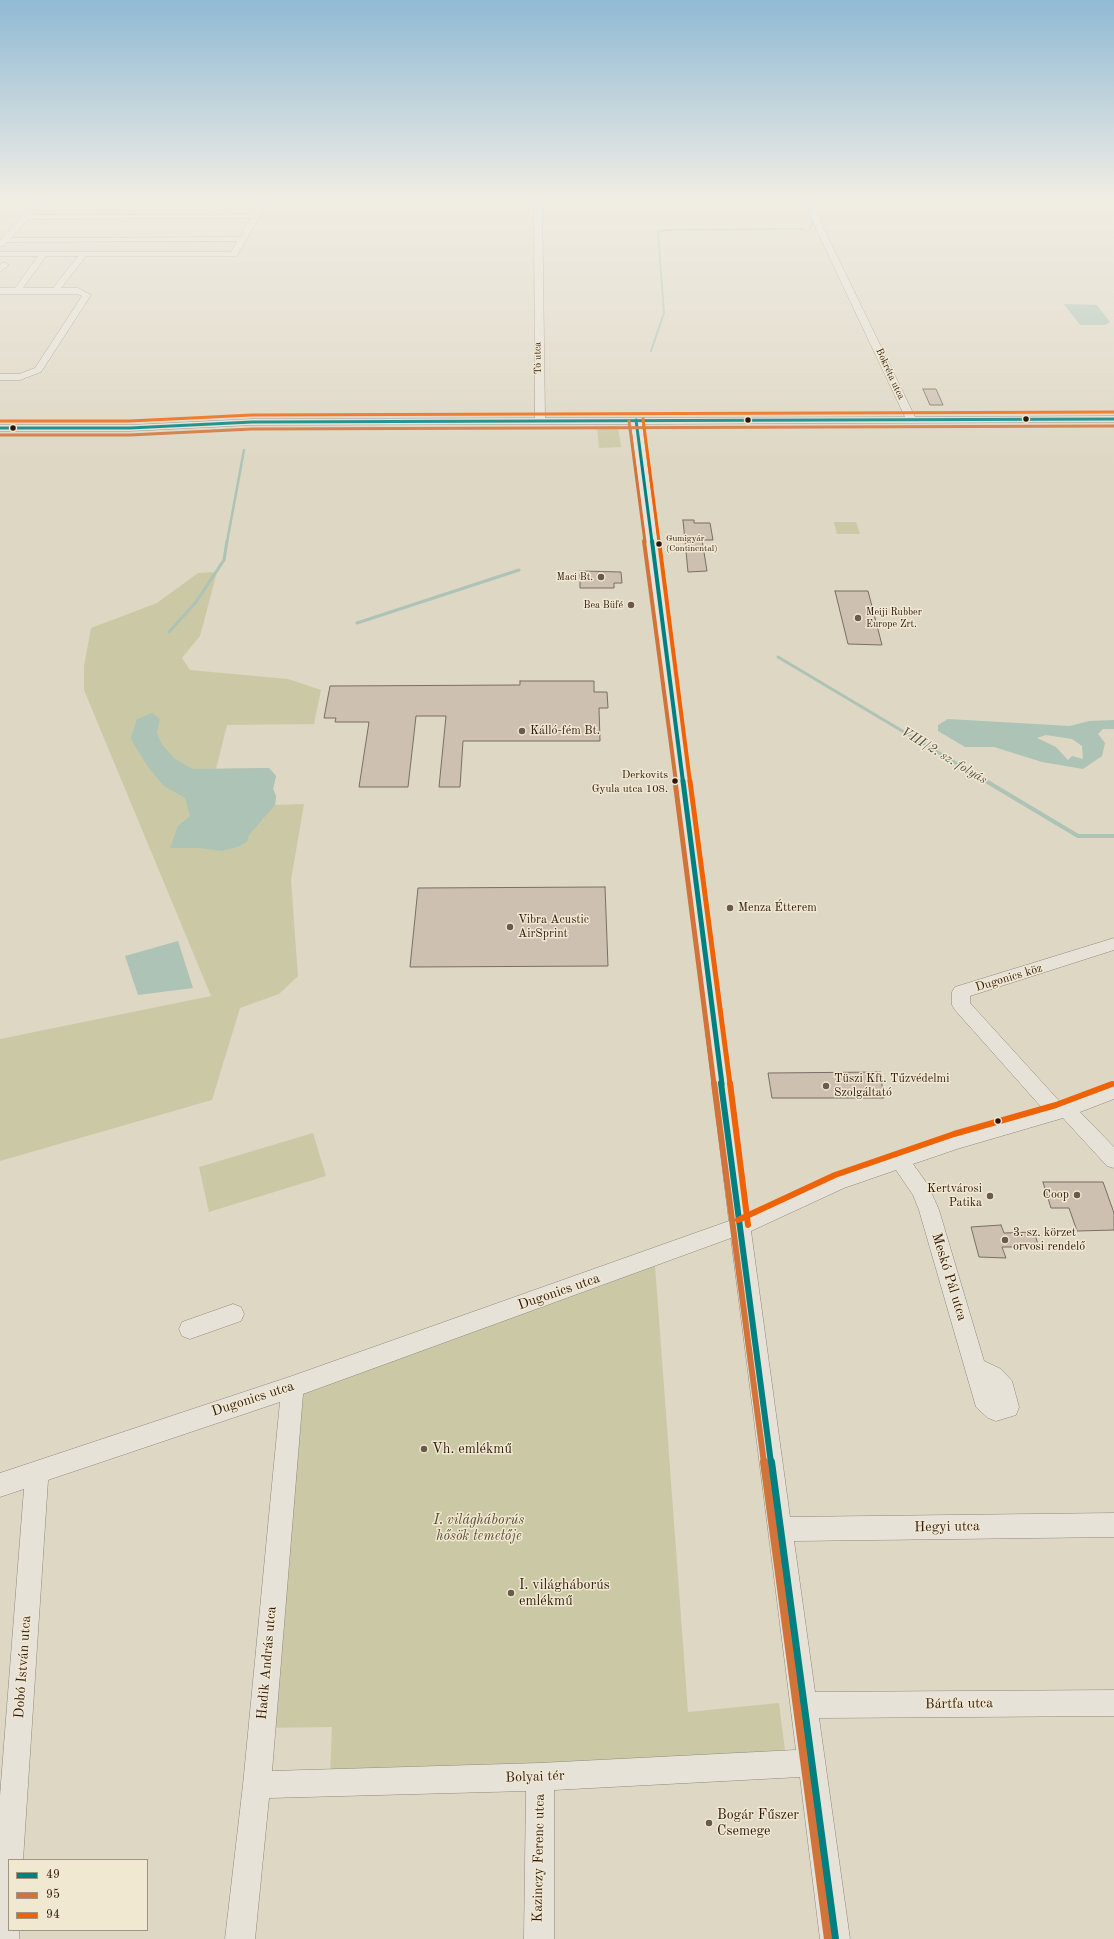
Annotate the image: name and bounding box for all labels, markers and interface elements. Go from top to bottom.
street label: Tó utca [532,342,544,374]
street label: Bokréta utca [873,346,907,402]
unlabelled marker [1021,414,1031,424]
unlabelled marker [743,415,753,425]
unlabelled marker [8,423,18,433]
place label: Gumigyár (Continental) [666,534,717,555]
marker: Gumigyár (Continental) [654,539,664,549]
place label: Maci Bt. [557,571,593,583]
marker: Maci Bt. [596,572,606,582]
place label: Bea Büfé [584,599,623,611]
marker: Bea Büfé [626,600,636,610]
place label: Meiji Rubber Europe Zrt. [866,606,922,630]
marker: Meiji Rubber Europe Zrt. [853,613,863,623]
place label: Kálló-fém Bt. [530,724,600,738]
water label: VIII/2. sz. folyás [898,724,990,788]
marker: Kálló-fém Bt. [517,726,527,736]
place label: Derkovits Gyula utca 108. [592,768,668,794]
marker: Derkovits Gyula utca 108. [670,776,680,786]
place label: Menza Étterem [738,901,817,915]
marker: Menza Étterem [725,903,735,913]
place label: Vibra Acustic AirSprint [518,913,589,941]
marker: Vibra Acustic AirSprint [505,922,515,932]
street label: Dugonics köz [974,961,1044,995]
place label: Tüszi Kft. Tűzvédelmi Szolgáltató [834,1072,949,1100]
marker: Tüszi Kft. Tűzvédelmi Szolgáltató [821,1081,831,1091]
unlabelled marker [993,1116,1003,1126]
place label: Kertvárosi Patika [927,1182,982,1210]
place label: Coop [1043,1188,1069,1202]
marker: Coop [1072,1190,1082,1200]
marker: Kertvárosi Patika [985,1191,995,1201]
place label: 3. sz. körzet orvosi rendelő [1013,1226,1085,1254]
street label: Meskó Pál utca [928,1231,970,1323]
marker: 3. sz. körzet orvosi rendelő [1000,1235,1010,1245]
street label: Dugonics utca [516,1270,602,1314]
street label: Dugonics utca [210,1378,296,1420]
place label: Vh. emlékmű [432,1441,512,1457]
marker: Vh. emlékmű [419,1444,429,1454]
park label: I. világháborús hősök temetője [434,1512,524,1544]
street label: Hegyi utca [914,1518,980,1536]
place label: I. világháborús emlékmű [519,1577,610,1610]
marker: I. világháborús emlékmű [506,1588,516,1598]
street label: Hadik András utca [254,1606,280,1720]
street label: Dobó István utca [11,1615,35,1719]
street label: Bártfa utca [925,1695,993,1713]
street label: Bolyai tér [505,1768,565,1786]
street label: Kazinczy Ferenc utca [529,1794,549,1922]
place label: Bogár Fűszer Csemege [717,1807,799,1840]
marker: Bogár Fűszer Csemege [704,1818,714,1828]
legend [8,1859,148,1931]
text: 49 [46,1869,60,1881]
text: 95 [46,1889,60,1901]
text: 94 [46,1909,60,1921]

